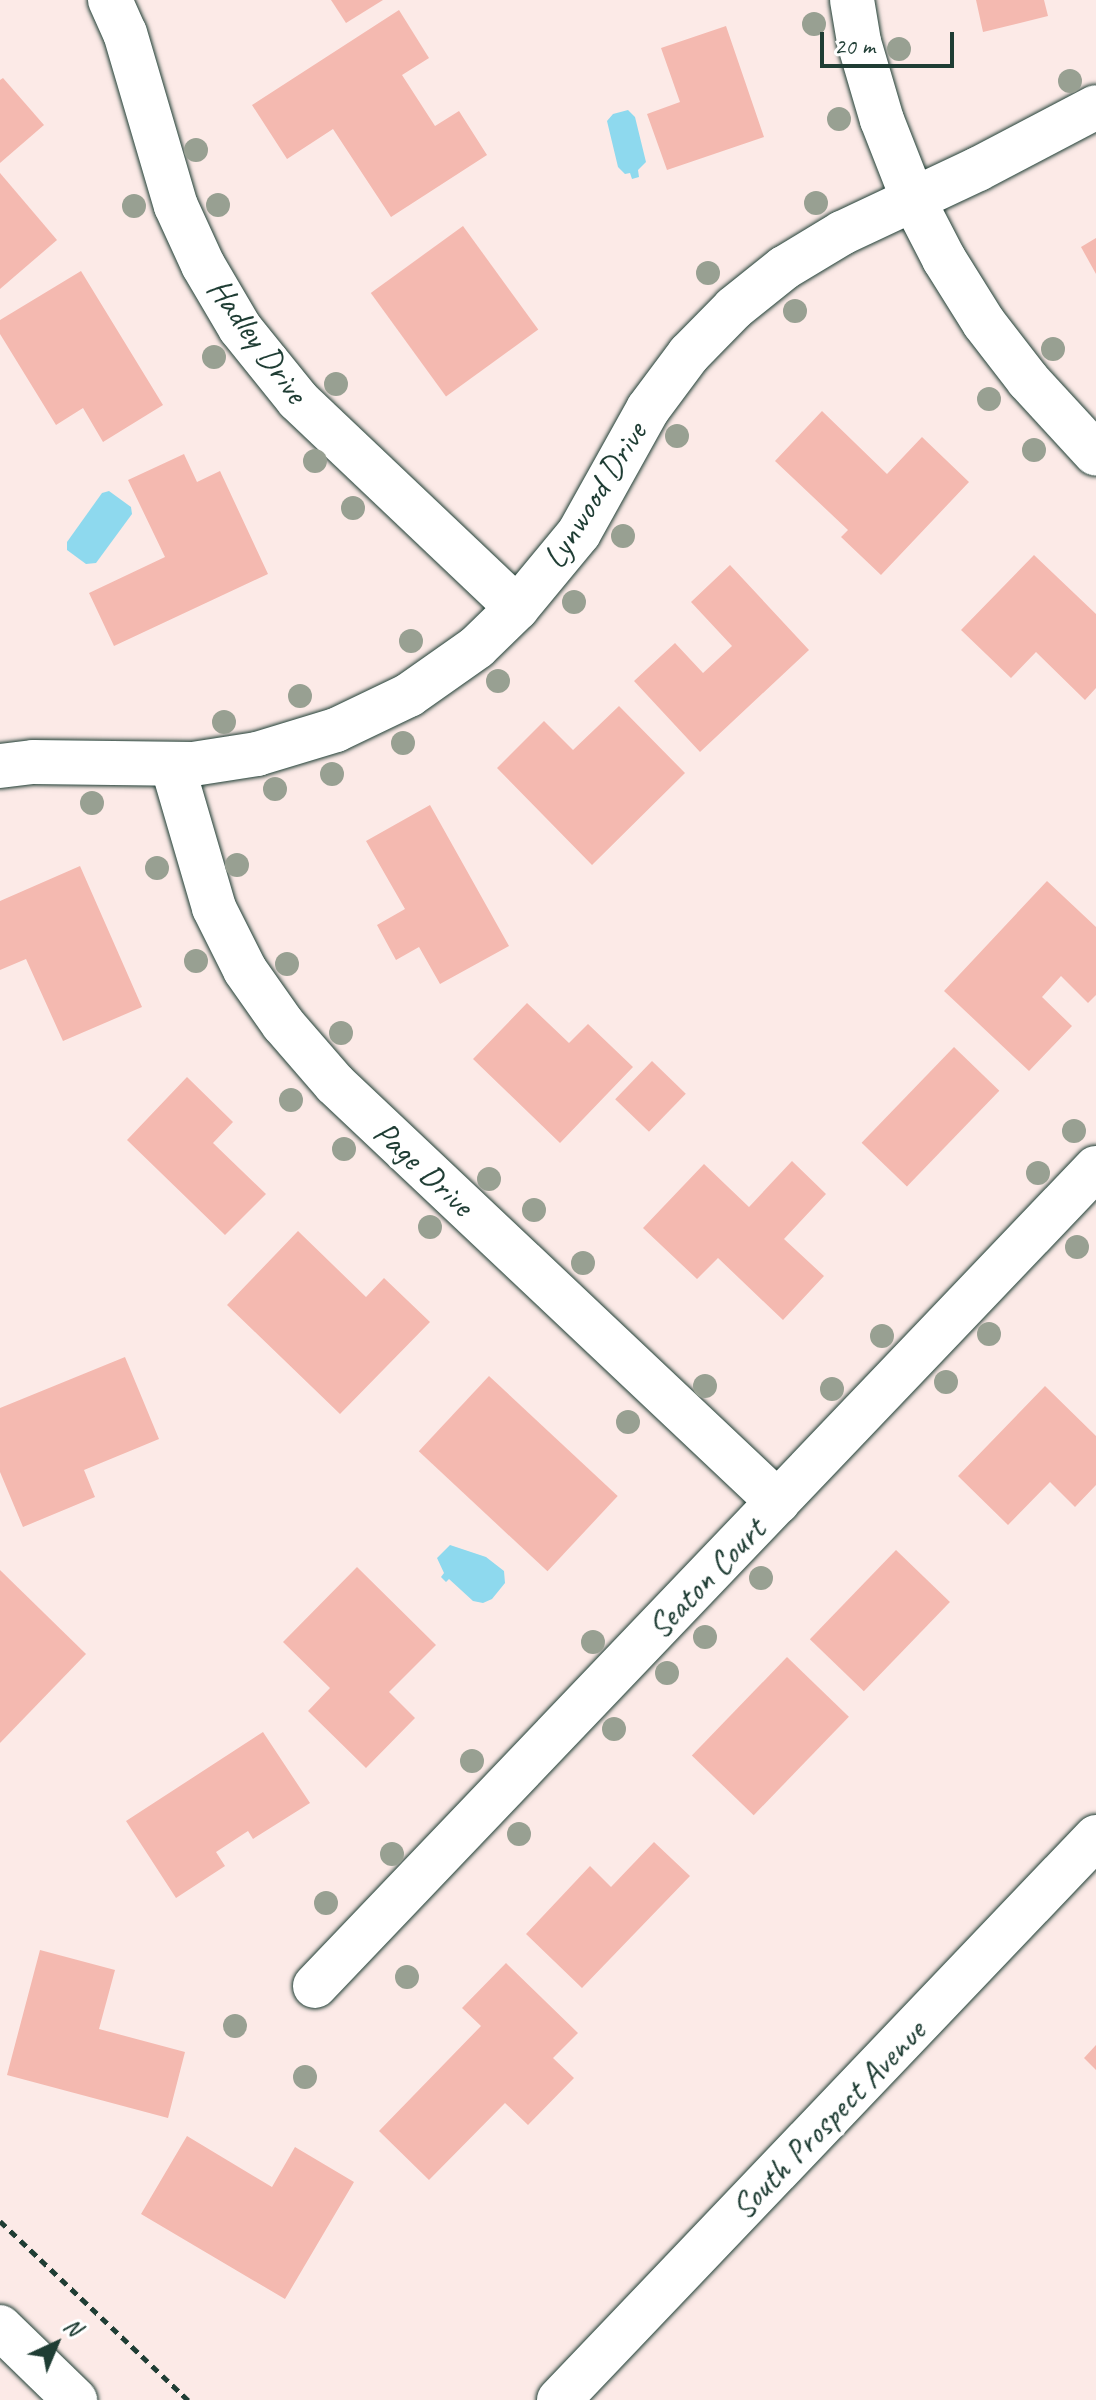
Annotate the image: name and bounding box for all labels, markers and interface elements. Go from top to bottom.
scale bar [824,16,958,66]
text: 20 m [834,31,875,61]
street label: Hadley Drive [199,269,317,411]
street label: Lynwood Drive [533,414,655,576]
street label: Page Drive [366,1112,482,1224]
street label: Seaton Court [639,1509,773,1647]
street label: South Prospect Avenue [723,2011,933,2227]
north arrow [16,2304,96,2384]
text: N [58,2312,87,2342]

